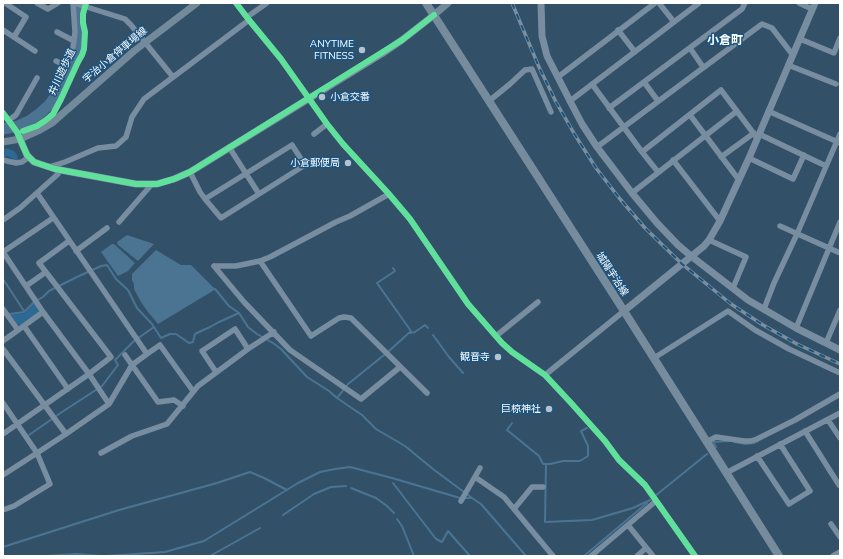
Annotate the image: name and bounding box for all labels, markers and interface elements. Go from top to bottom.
street label: 宇治小倉停車場線 [81,25,149,85]
district label: 小倉町 [707,33,743,47]
place label: ANYTIME FITNESS [310,38,354,62]
marker: ANYTIME FITNESS [357,45,367,55]
street label: 井川遊歩道 [46,47,78,97]
place label: 小倉交番 [330,91,370,103]
marker: 小倉交番 [317,92,327,102]
place label: 小倉郵便局 [290,157,340,169]
marker: 小倉郵便局 [343,158,353,168]
street label: 城陽宇治線 [593,250,631,298]
place label: 観音寺 [460,351,490,363]
marker: 観音寺 [493,352,503,362]
place label: 巨椋神社 [501,403,541,415]
marker: 巨椋神社 [544,404,554,414]

